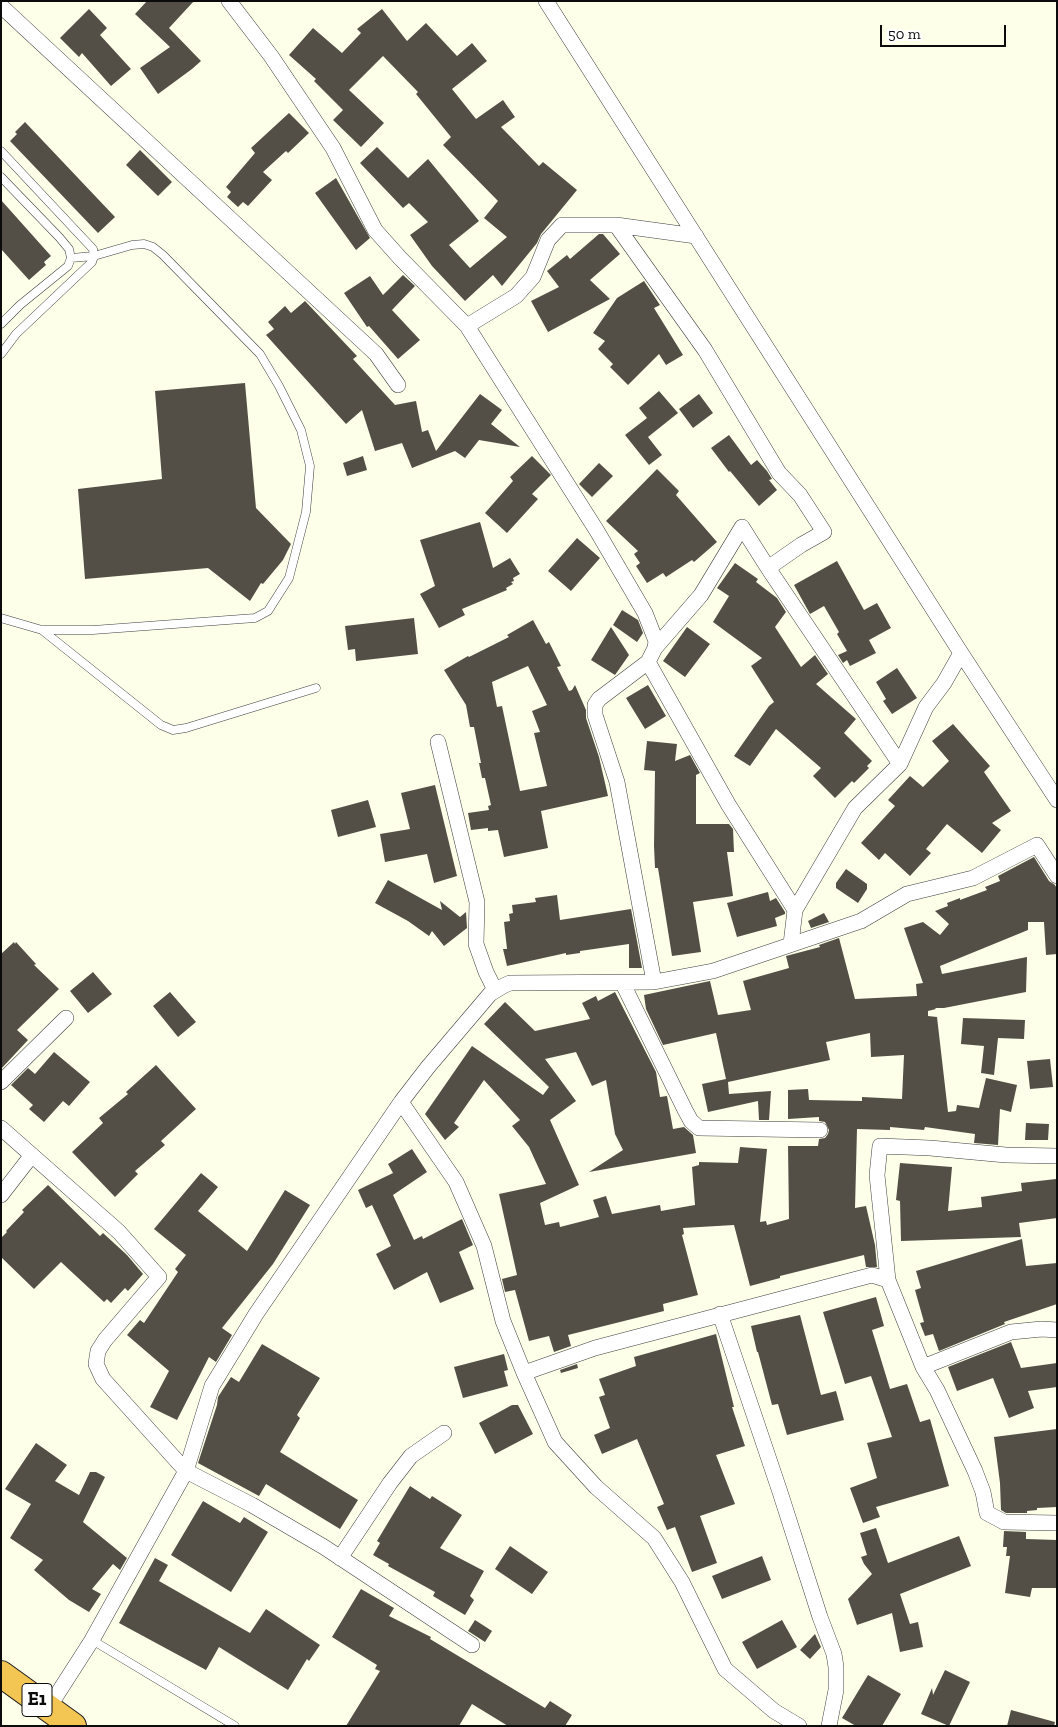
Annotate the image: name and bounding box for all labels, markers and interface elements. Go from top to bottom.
scale bar [883,15,1009,47]
text: 50 m [888,25,921,43]
road number: E1 [22,1684,52,1716]

